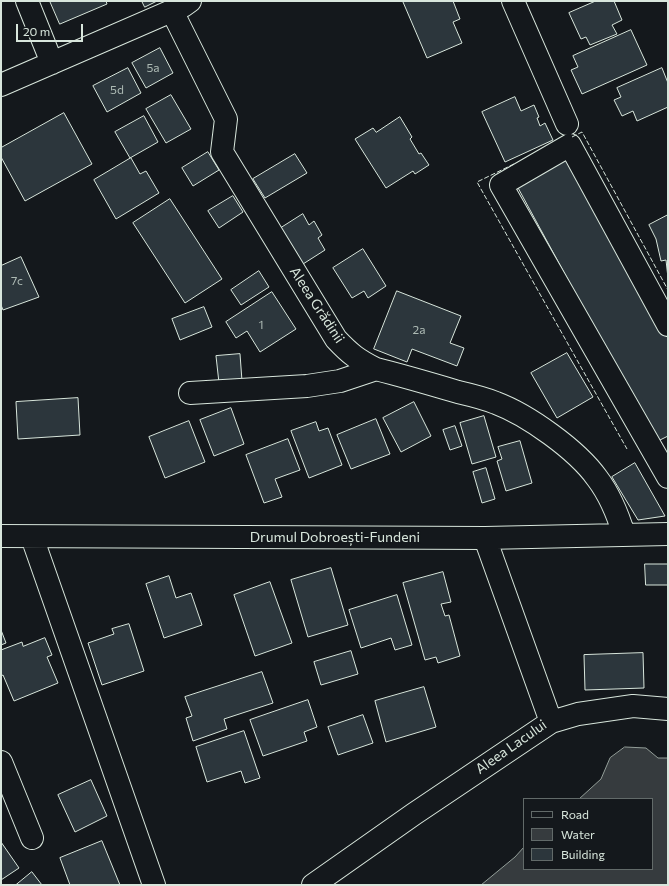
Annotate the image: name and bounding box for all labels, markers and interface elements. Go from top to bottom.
scale bar [18,16,85,42]
text: 20 m [23,24,50,38]
house number: 5a [146,61,160,75]
house number: 5d [110,83,124,97]
street label: Aleea Grădinii [286,264,348,346]
house number: 7c [11,274,23,288]
house number: 1 [258,318,264,332]
house number: 2a [413,323,425,337]
street label: Drumul Dobroești-Fundeni [250,529,420,545]
street label: Aleea Lacului [472,716,550,778]
legend [523,798,653,870]
text: Road [561,807,589,821]
text: Water [561,827,595,841]
text: Building [561,847,605,861]

